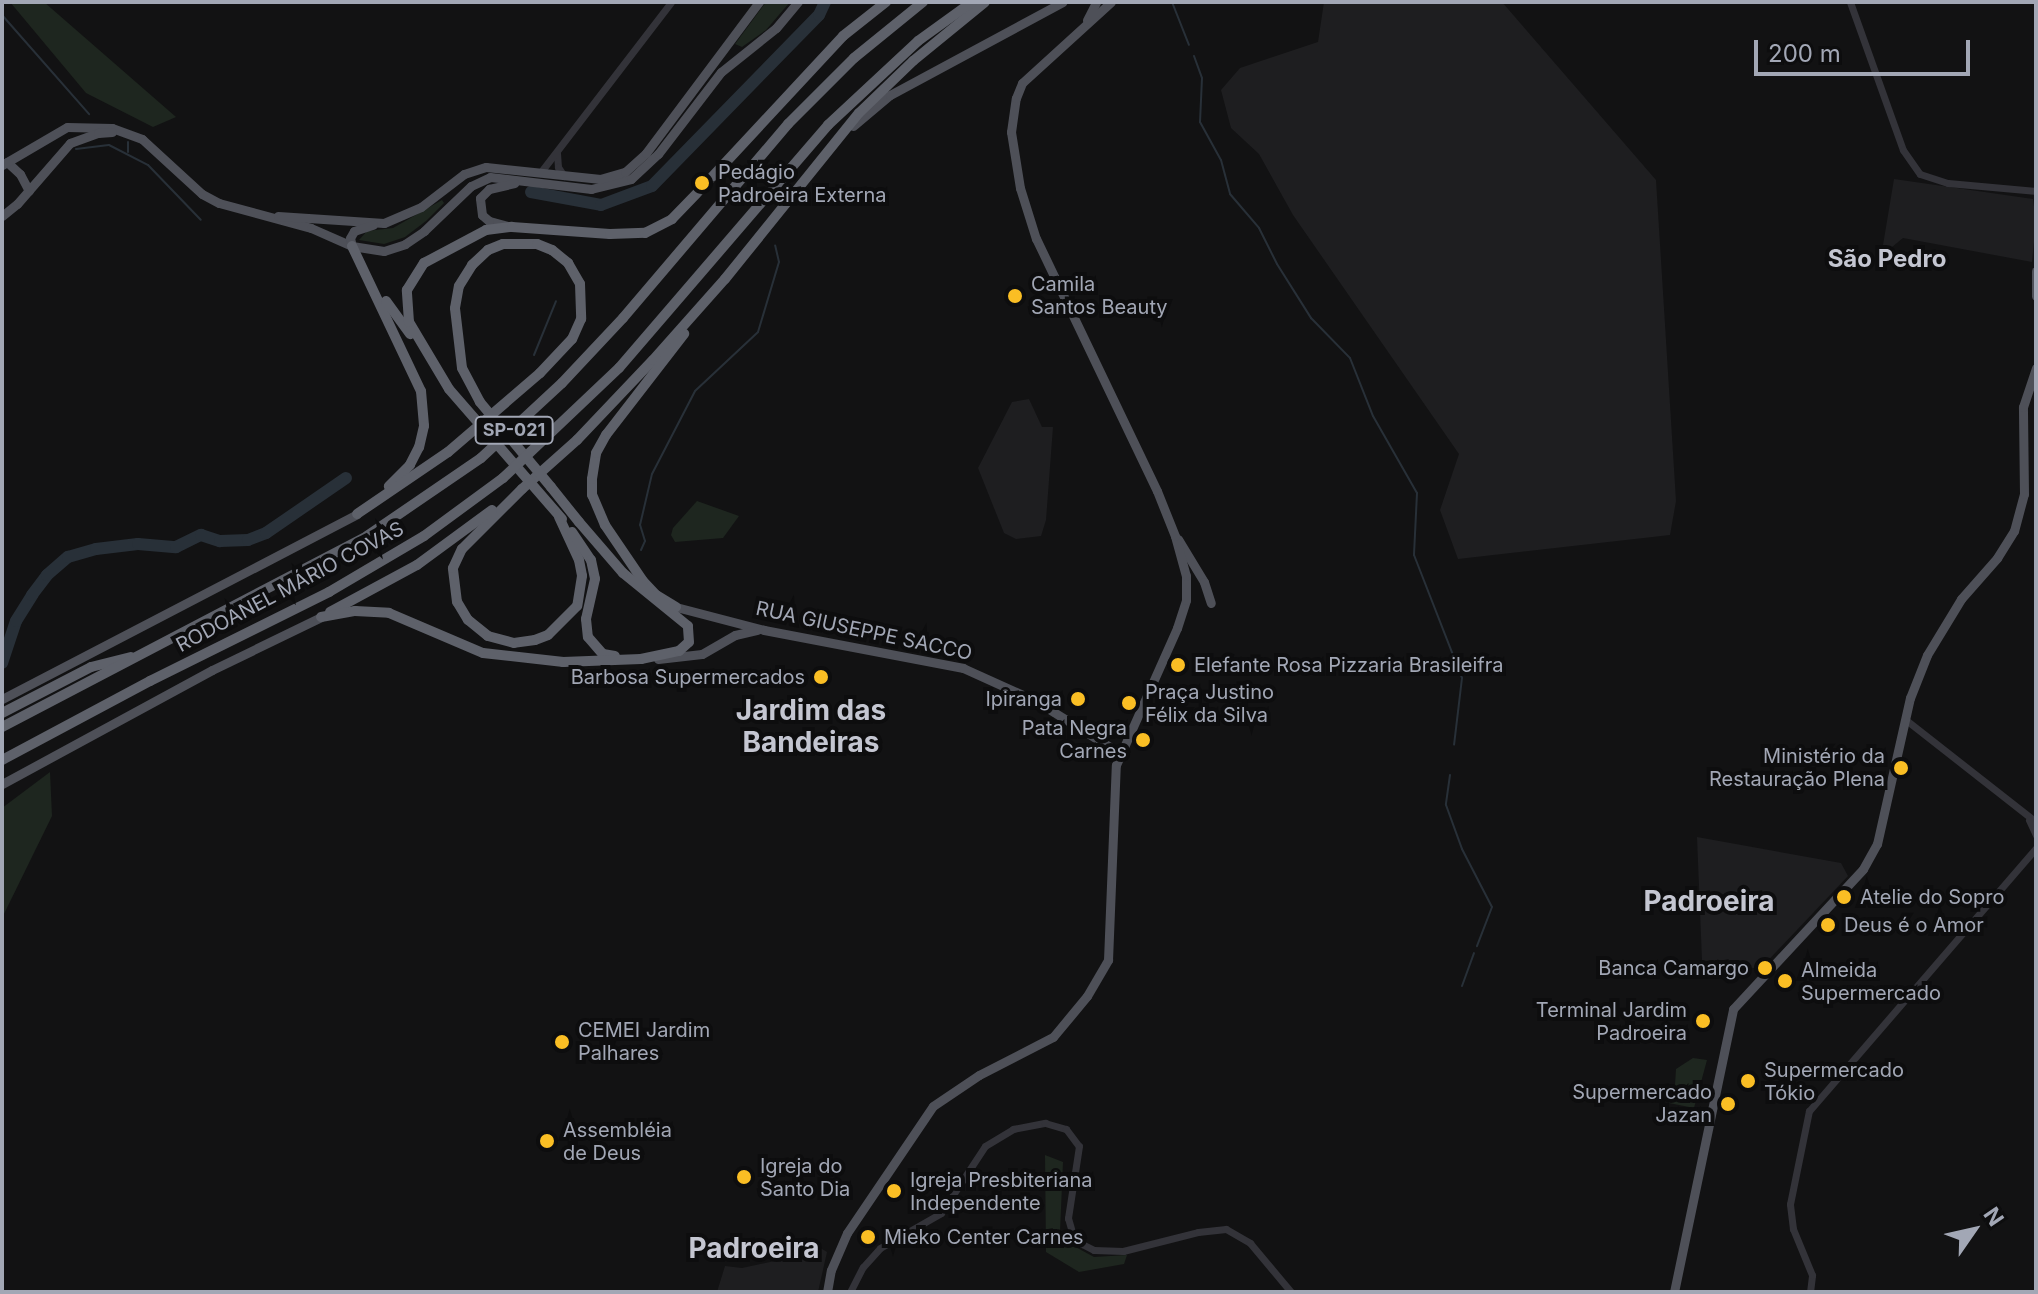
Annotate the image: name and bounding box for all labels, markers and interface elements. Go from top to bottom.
scale bar [1758,24,1974,74]
text: 200 m [1768,39,1841,68]
place label: Pedágio Padroeira Externa [718,160,887,207]
marker: Pedágio Padroeira Externa [693,174,711,192]
district label: São Pedro [1828,245,1946,273]
place label: Camila Santos Beauty [1031,272,1168,319]
marker: Camila Santos Beauty [1006,287,1024,305]
road number: SP-021 [474,416,554,444]
street label: RODOANEL MÁRIO COVAS [172,517,408,657]
street label: RUA GIUSEPPE SACCO [754,596,974,666]
place label: Elefante Rosa Pizzaria Brasileifra [1194,653,1504,677]
marker: Elefante Rosa Pizzaria Brasileifra [1169,656,1187,674]
place label: Barbosa Supermercados [571,665,805,689]
marker: Barbosa Supermercados [812,668,830,686]
place label: Praça Justino Félix da Silva [1145,680,1274,727]
place label: Ipiranga [985,687,1062,711]
marker: Ipiranga [1069,690,1087,708]
district label: Jardim das Bandeiras [736,693,886,759]
marker: Praça Justino Félix da Silva [1120,694,1138,712]
place label: Pata Negra Carnes [1022,716,1127,763]
marker: Pata Negra Carnes [1134,731,1152,749]
place label: Ministério da Restauração Plena [1709,744,1885,791]
marker: Ministério da Restauração Plena [1892,759,1910,777]
district label: Padroeira [1643,884,1775,918]
place label: Atelie do Sopro [1860,885,2005,909]
marker: Atelie do Sopro [1835,888,1853,906]
place label: Deus é o Amor [1844,913,1984,937]
marker: Deus é o Amor [1819,916,1837,934]
place label: Banca Camargo [1598,956,1749,980]
place label: Almeida Supermercado [1801,958,1941,1005]
marker: Banca Camargo [1756,959,1774,977]
marker: Almeida Supermercado [1776,972,1794,990]
place label: Terminal Jardim Padroeira [1536,998,1687,1045]
marker: Terminal Jardim Padroeira [1694,1012,1712,1030]
place label: CEMEI Jardim Palhares [578,1018,710,1065]
marker: CEMEI Jardim Palhares [553,1033,571,1051]
place label: Supermercado Tókio [1764,1058,1904,1105]
marker: Supermercado Tókio [1739,1072,1757,1090]
place label: Supermercado Jazan [1572,1080,1712,1127]
marker: Supermercado Jazan [1719,1095,1737,1113]
place label: Assembléia de Deus [563,1118,672,1165]
marker: Assembléia de Deus [538,1132,556,1150]
place label: Igreja do Santo Dia [760,1154,850,1201]
marker: Igreja do Santo Dia [735,1168,753,1186]
place label: Igreja Presbiteriana Independente [910,1168,1092,1215]
marker: Igreja Presbiteriana Independente [885,1182,903,1200]
north arrow [1934,1190,2014,1270]
text: N [1978,1202,2009,1231]
place label: Mieko Center Carnes [884,1225,1084,1249]
marker: Mieko Center Carnes [859,1228,877,1246]
district label: Padroeira [688,1231,820,1265]

